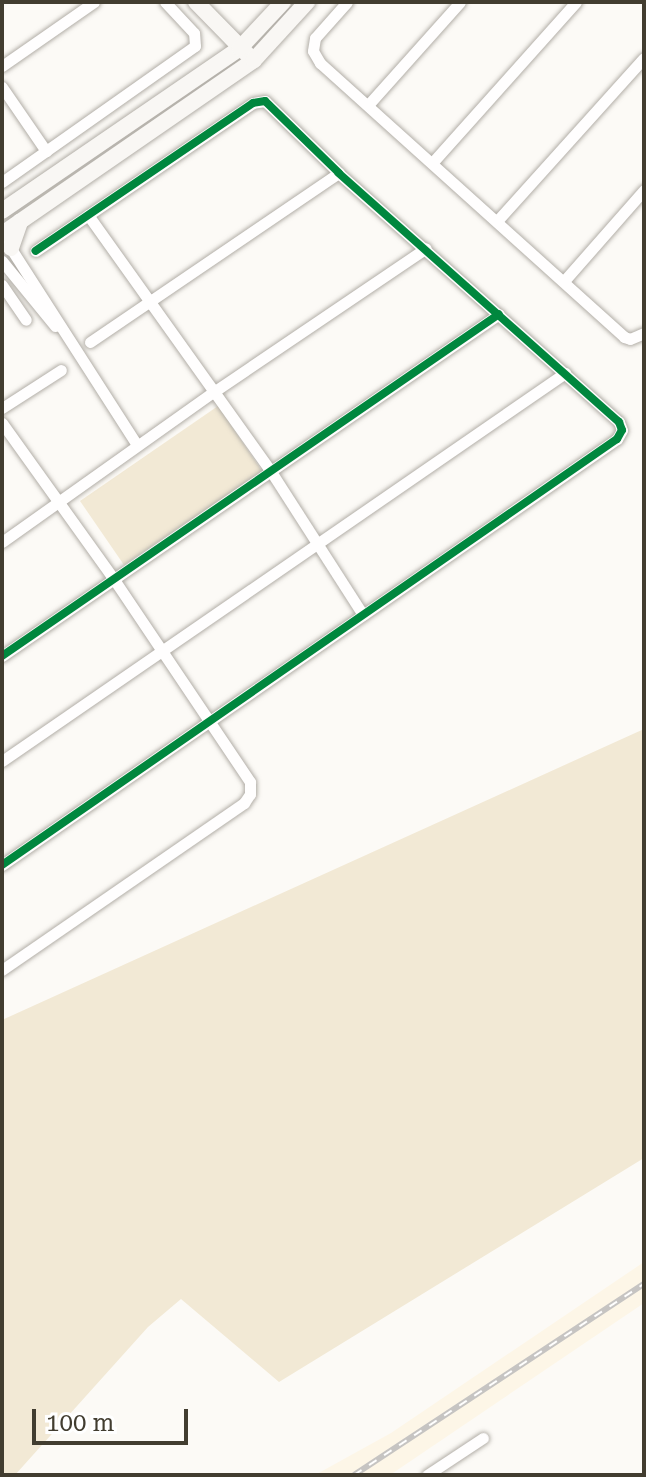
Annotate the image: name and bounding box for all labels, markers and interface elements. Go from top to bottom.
scale bar [36,1393,192,1443]
text: 100 m [46,1409,114,1437]

